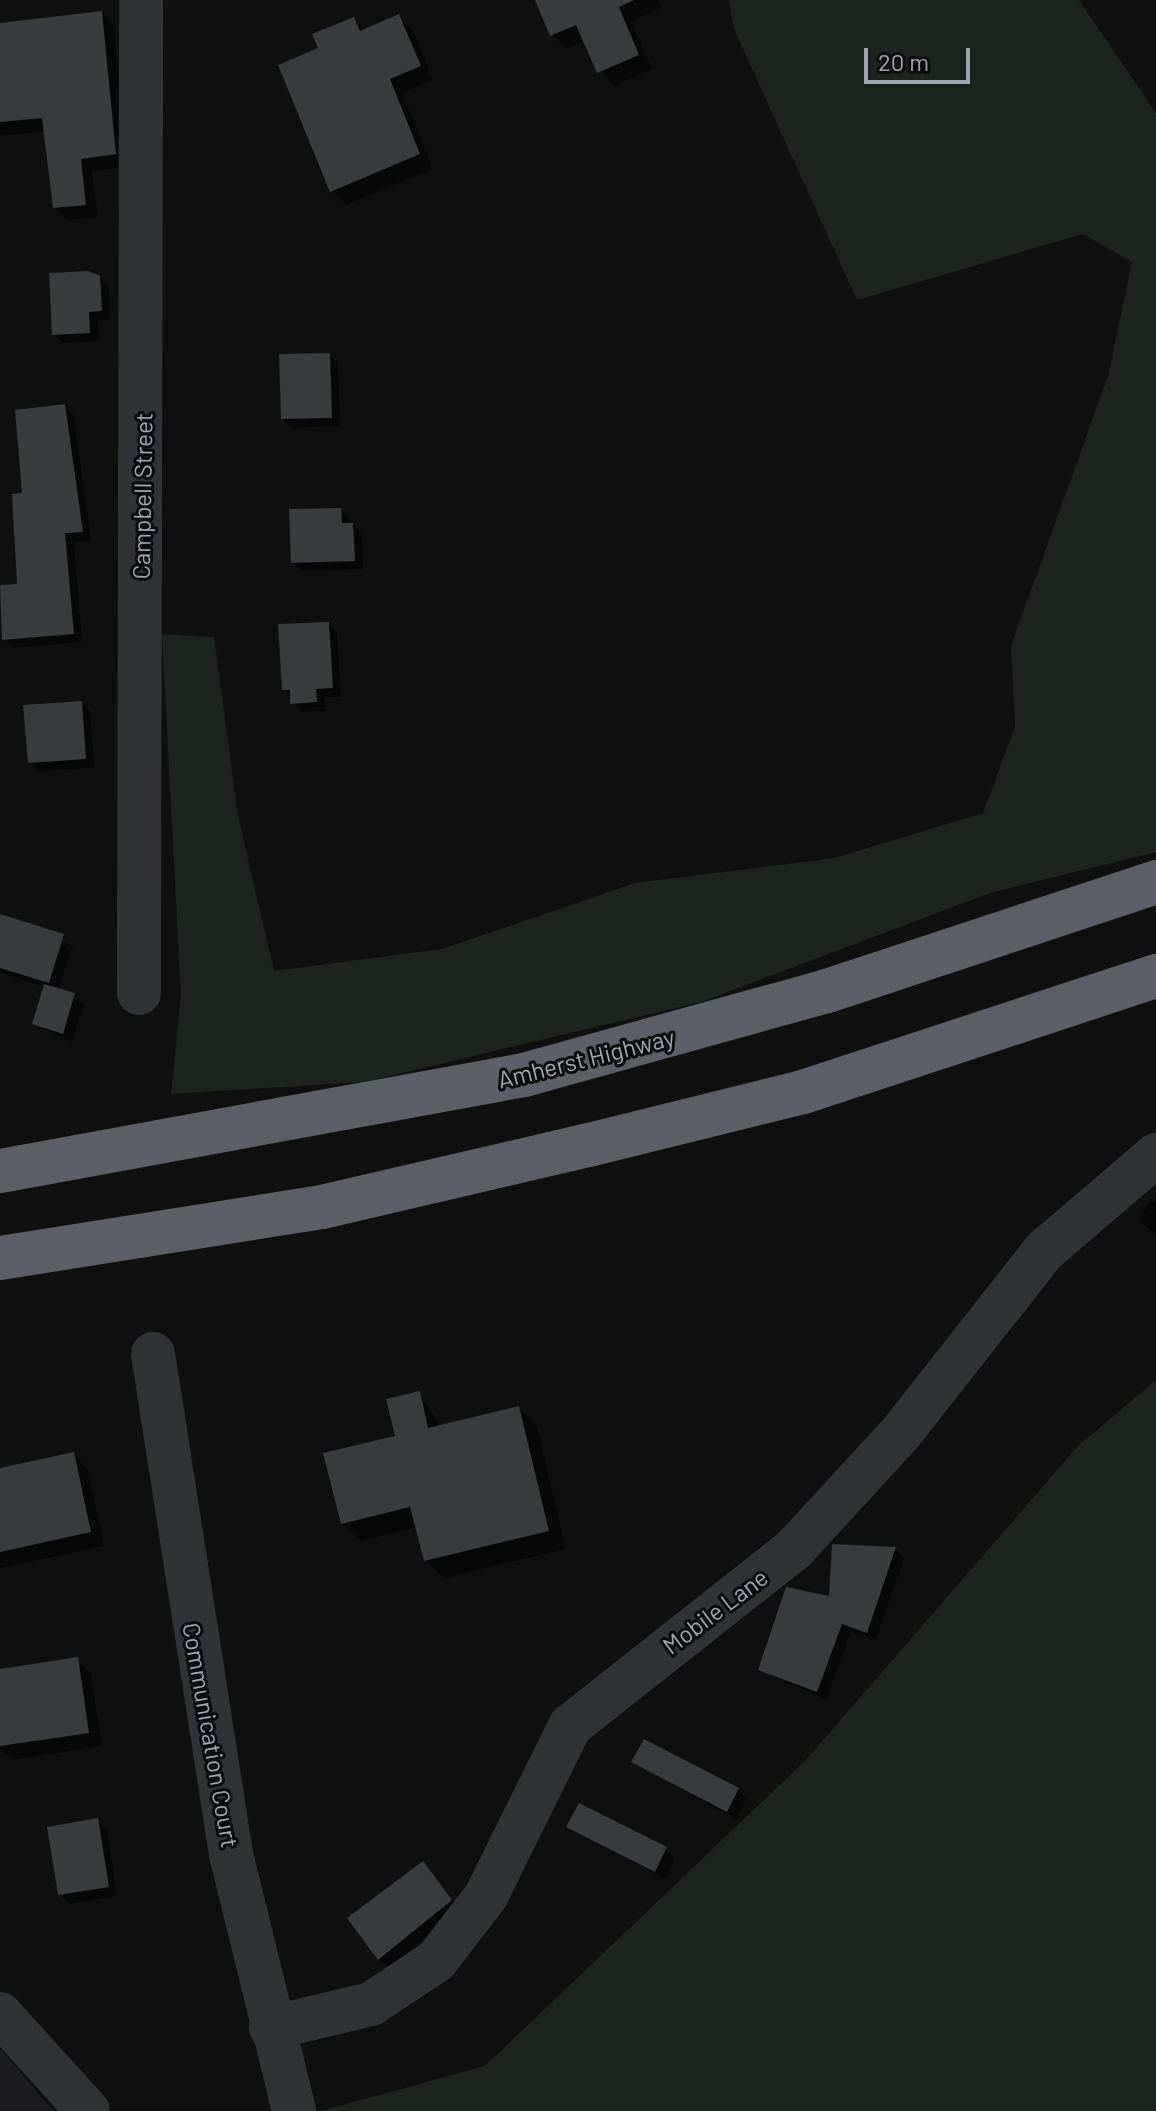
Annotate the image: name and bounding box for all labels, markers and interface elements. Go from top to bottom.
scale bar [868,32,974,82]
text: 20 m [878,47,929,76]
street label: Campbell Street [126,412,158,580]
street label: Amherst Highway [495,1022,677,1094]
street label: Mobile Lane [657,1562,773,1660]
street label: Communication Court [177,1620,245,1850]

